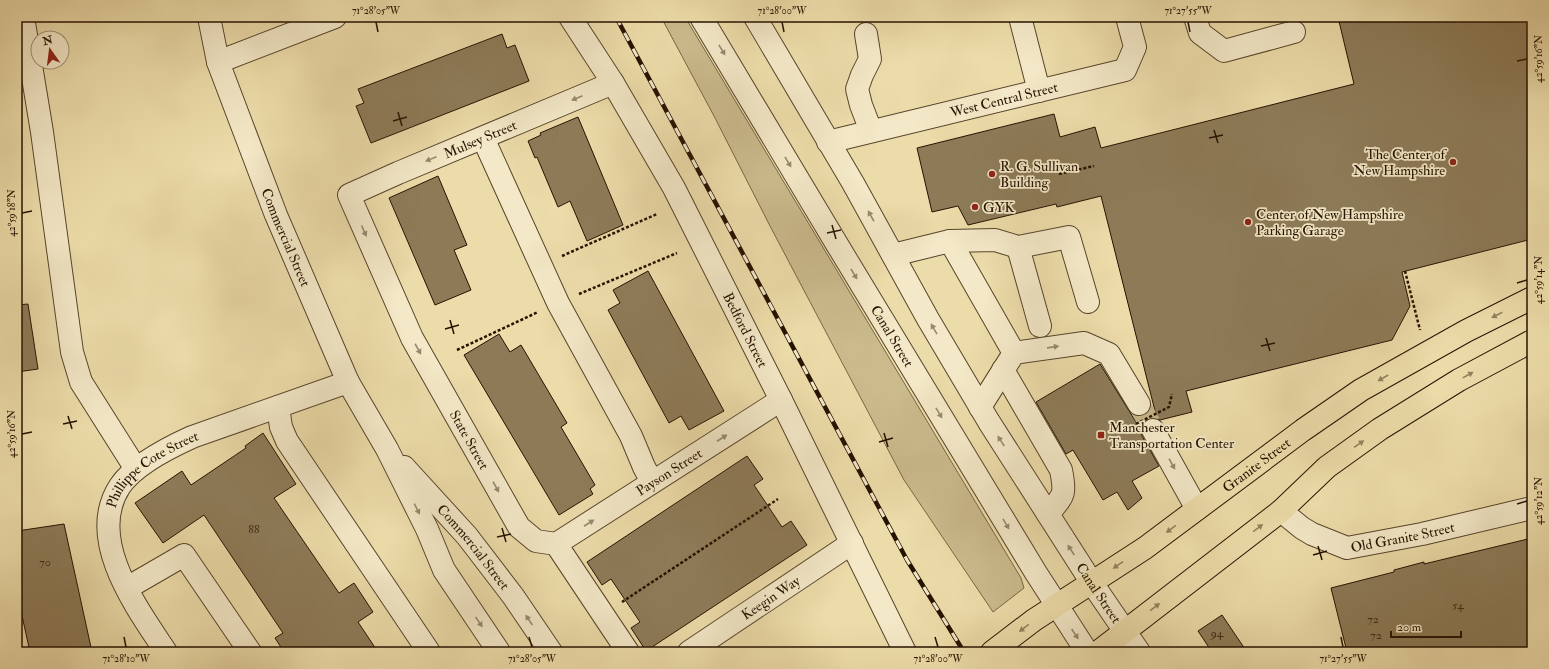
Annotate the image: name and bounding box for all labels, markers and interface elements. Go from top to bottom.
text: 71°28'05"W [352,5,401,17]
text: 71°28'00"W [758,5,807,17]
text: 71°27'55"W [1164,5,1212,17]
north arrow [30,30,70,70]
text: N [40,33,55,49]
text: 42°59'16"N [1533,35,1545,83]
one-way arrow [718,44,725,56]
street label: West Central Street [947,78,1060,121]
one-way arrow [570,96,582,102]
street label: Mulsey Street [441,116,520,163]
place label: The Center of New Hampshire [1353,146,1447,180]
one-way arrow [424,157,436,163]
one-way arrow [784,157,792,167]
marker: The Center of New Hampshire [1448,157,1458,167]
place label: R. G. Sullivan Building [1000,158,1078,191]
marker: R. G. Sullivan Building [987,169,997,179]
street label: Commercial Street [258,186,314,290]
text: 42°59'18"N [6,189,18,237]
place label: GYK [983,199,1014,216]
marker: GYK [970,202,980,212]
place label: Center of New Hampshire Parking Garage [1256,206,1404,239]
one-way arrow [867,210,874,221]
marker: Center of New Hampshire Parking Garage [1243,217,1253,227]
one-way arrow [362,225,368,237]
text: 42°59'14"N [1533,256,1545,304]
one-way arrow [851,268,858,280]
street label: Bedford Street [719,290,771,371]
street label: Canal Street [867,302,917,371]
one-way arrow [1491,312,1503,318]
one-way arrow [931,323,938,335]
one-way arrow [415,343,421,355]
one-way arrow [1047,344,1059,350]
one-way arrow [1462,371,1474,378]
one-way arrow [1377,374,1389,381]
street label: State Street [446,407,493,473]
one-way arrow [935,407,942,419]
text: 42°59'16"N [6,410,18,458]
place label: Manchester Transportation Center [1109,419,1235,453]
street label: Phillippe Cote Street [103,427,201,510]
marker: Manchester Transportation Center [1096,430,1106,440]
one-way arrow [717,434,727,442]
street label: Granite Street [1219,434,1294,496]
one-way arrow [997,435,1004,447]
one-way arrow [1353,440,1364,449]
street label: Payson Street [633,445,706,500]
one-way arrow [1169,458,1176,470]
text: 42°59'12"N [1533,477,1545,525]
one-way arrow [492,481,499,493]
street label: Commercial Street [433,501,513,594]
one-way arrow [414,503,420,514]
one-way arrow [584,519,594,527]
one-way arrow [1002,519,1010,529]
street label: Old Granite Street [1349,519,1457,556]
house number: 88 [248,522,260,537]
one-way arrow [1166,524,1177,533]
one-way arrow [1253,524,1264,533]
one-way arrow [1067,545,1075,555]
house number: 70 [39,555,51,570]
street label: Canal Street [1072,560,1125,627]
one-way arrow [1113,561,1124,569]
street label: Keegin Way [738,572,805,624]
house number: 54 [1452,598,1464,613]
one-way arrow [1150,603,1161,612]
house number: 72 [1367,612,1379,627]
scale bar [1391,613,1461,639]
one-way arrow [525,614,533,625]
one-way arrow [475,617,483,627]
text: 20 m [1397,620,1422,635]
one-way arrow [1019,624,1030,632]
house number: 94 [1210,626,1224,641]
house number: 72 [1370,628,1382,643]
one-way arrow [1071,629,1079,639]
text: 71°28'10"W [102,653,150,665]
text: 71°28'05"W [508,653,557,665]
text: 71°28'00"W [914,653,963,665]
text: 71°27'55"W [1319,653,1367,665]

